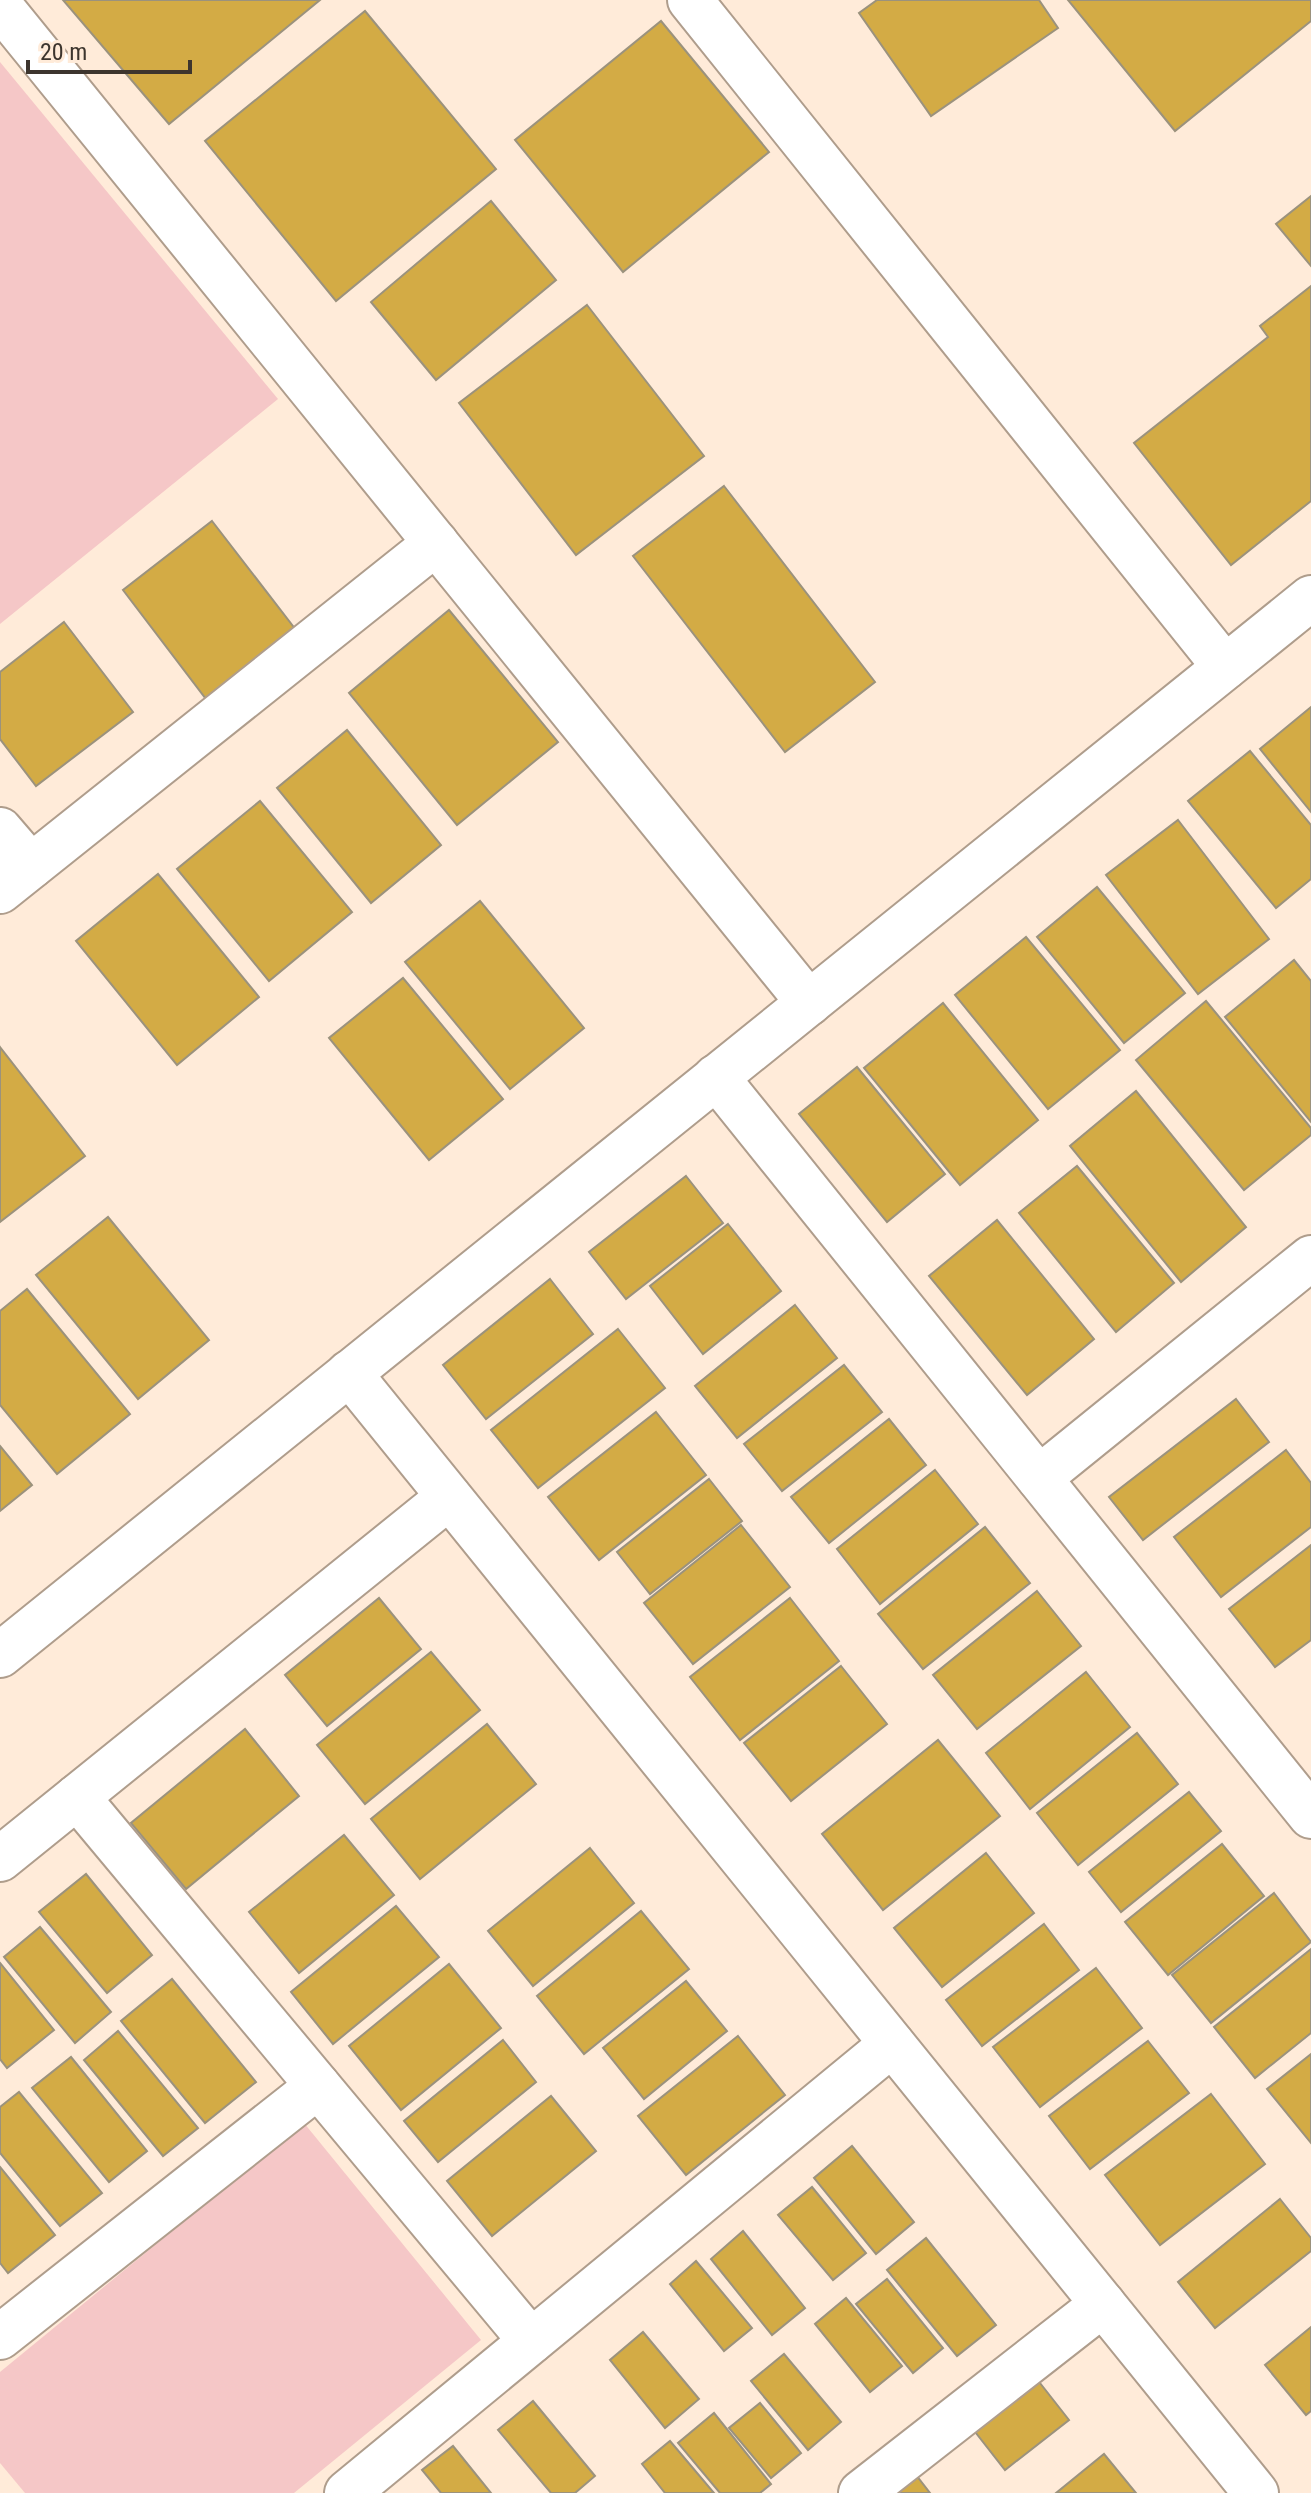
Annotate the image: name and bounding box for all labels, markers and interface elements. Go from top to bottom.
scale bar [28,24,190,74]
text: 20 m [40,38,87,66]

